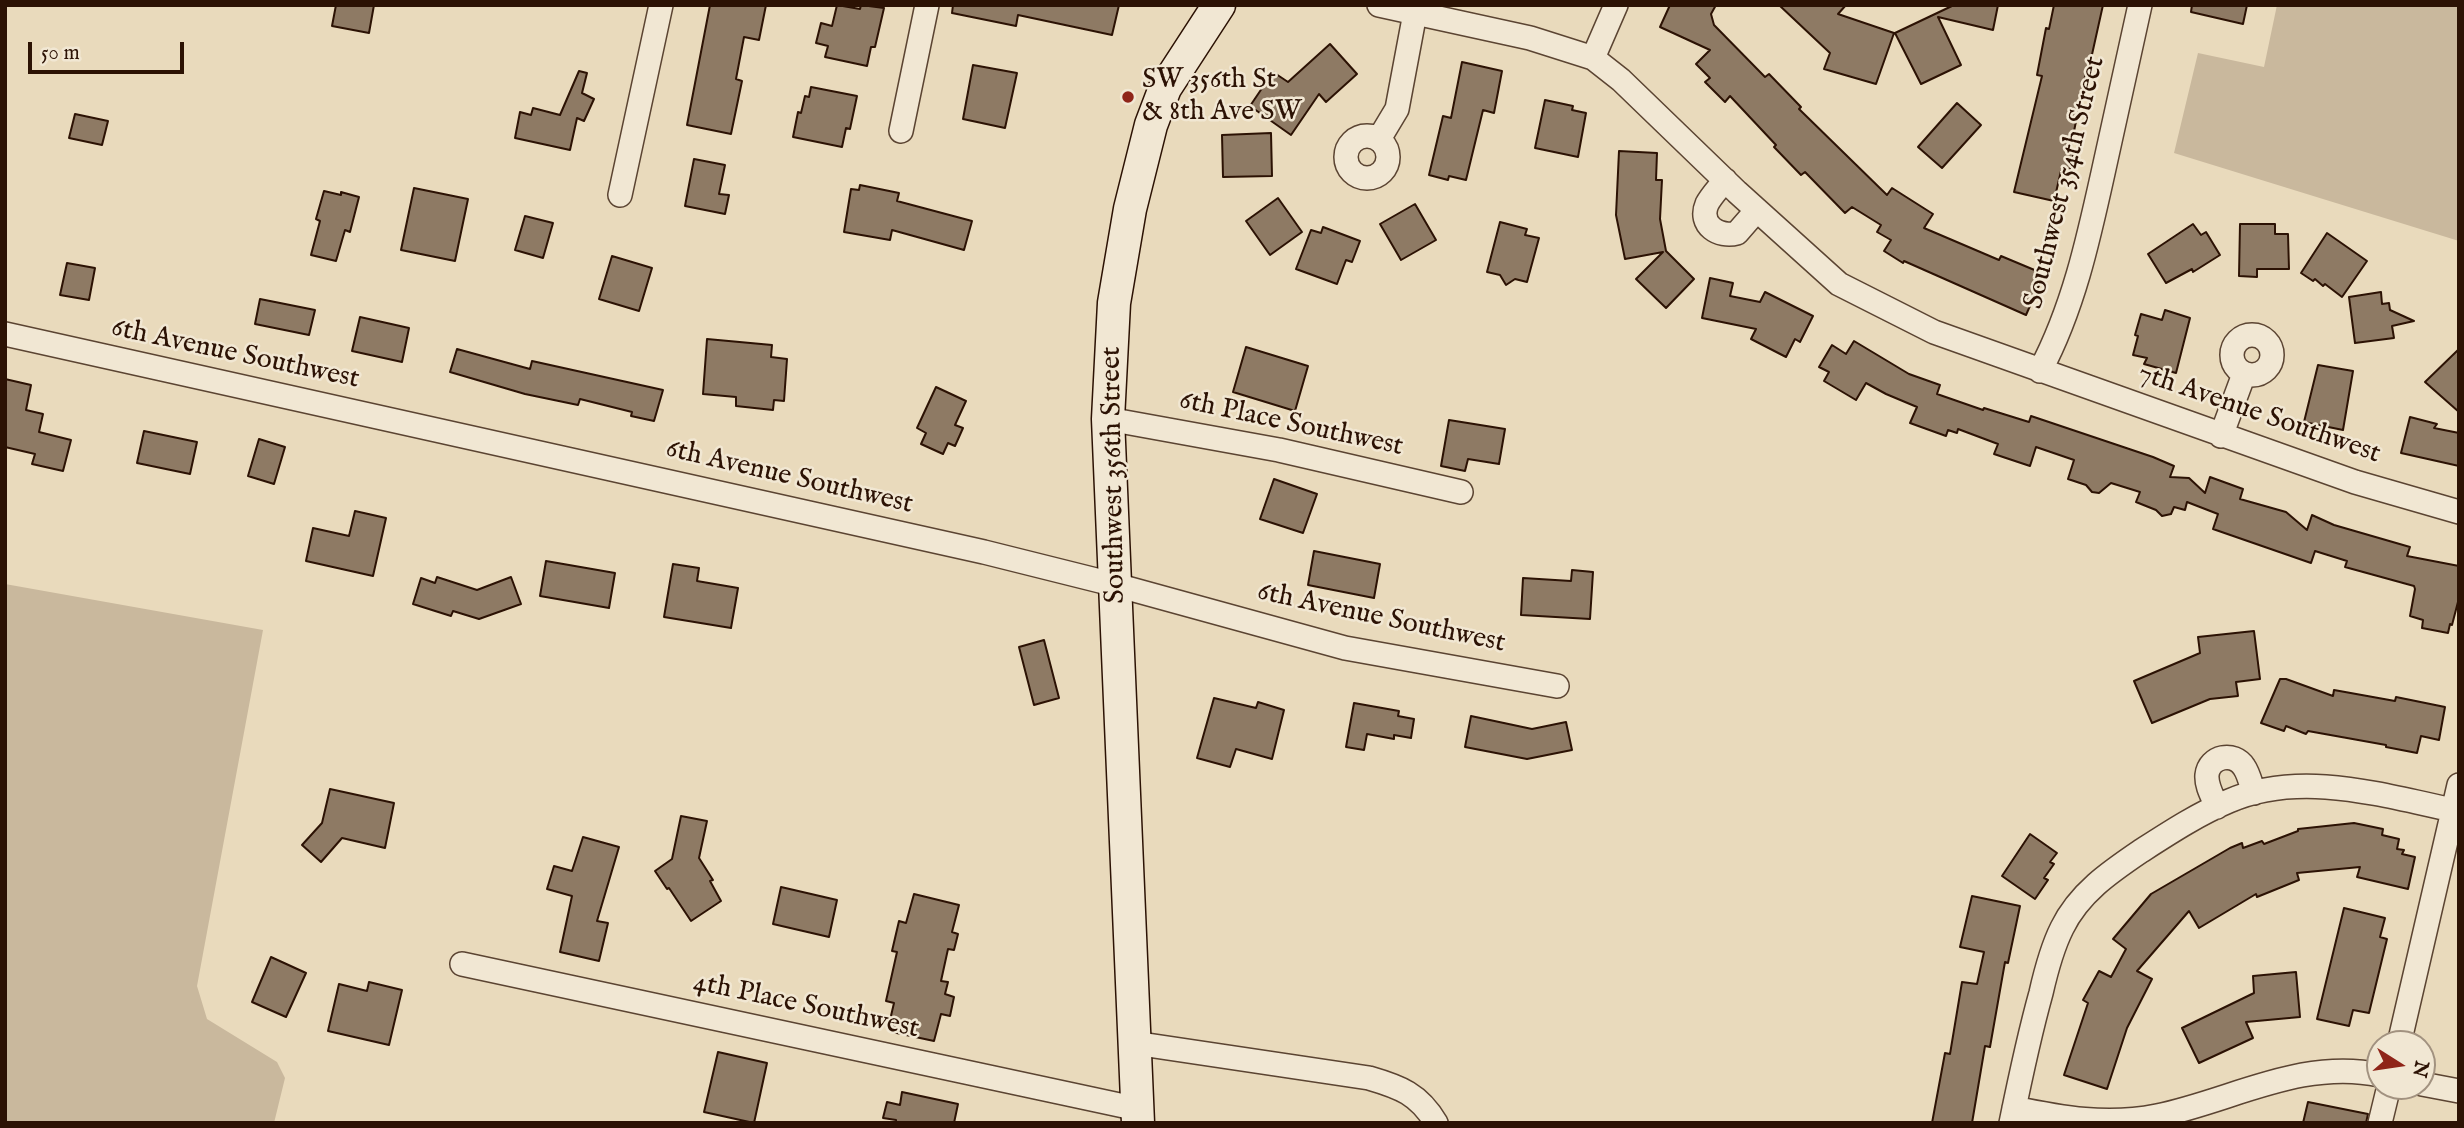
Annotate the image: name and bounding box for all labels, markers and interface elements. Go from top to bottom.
scale bar [32,28,187,72]
text: 50 m [41,40,80,67]
street label: Southwest 354th Street [2018,53,2114,313]
place label: SW 356th St & 8th Ave SW [1142,64,1301,130]
marker: SW 356th St & 8th Ave SW [1120,89,1136,105]
street label: 6th Avenue Southwest [108,312,362,398]
street label: Southwest 356th Street [1096,346,1134,604]
street label: 7th Avenue Southwest [2133,358,2385,472]
street label: 6th Place Southwest [1176,385,1406,465]
street label: 6th Avenue Southwest [662,433,916,523]
street label: 6th Avenue Southwest [1254,576,1508,662]
street label: 4th Place Southwest [690,967,922,1047]
north arrow [2366,1030,2436,1100]
text: N [2406,1058,2433,1079]

